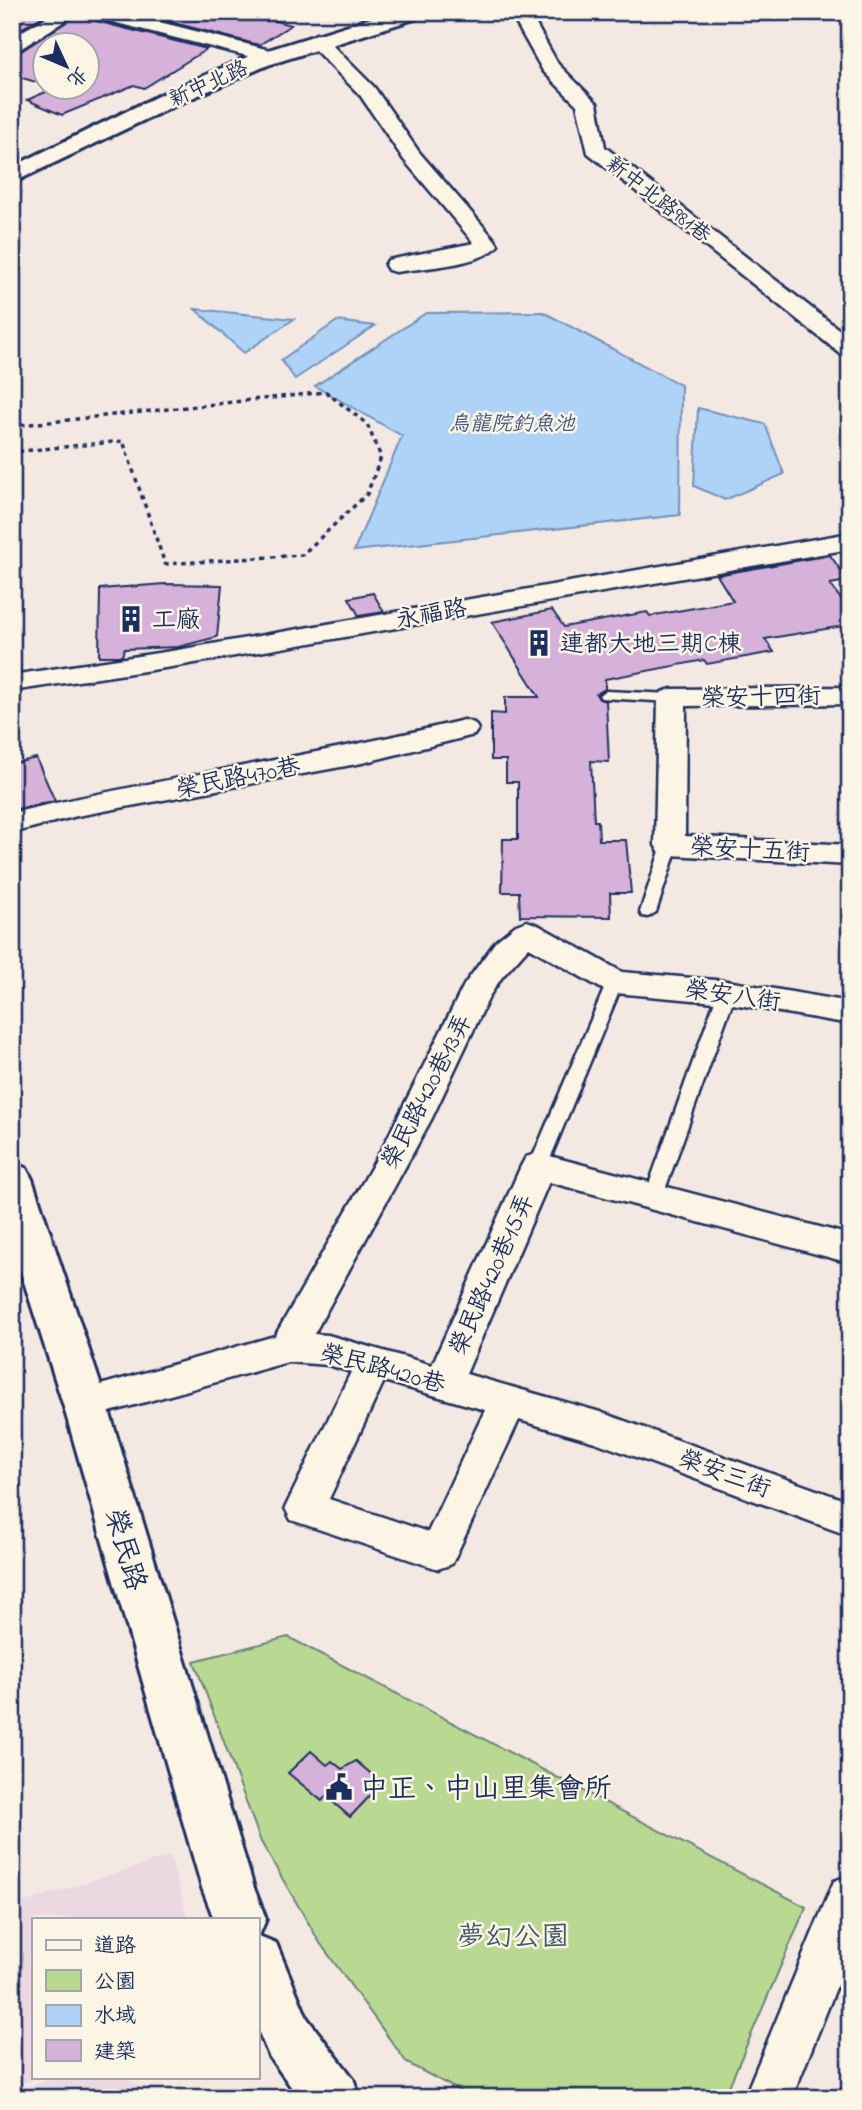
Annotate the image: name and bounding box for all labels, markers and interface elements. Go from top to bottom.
north arrow [32,32,102,102]
street label: 新中北路 [164,54,253,116]
text: 北 [60,60,93,92]
street label: 新中北路981巷 [599,150,717,251]
water label: 烏龍院釣魚池 [449,410,576,440]
street label: 永福路 [393,592,470,639]
building icon: 工廠 [116,604,146,634]
place label: 工廠 [152,604,200,639]
building icon: 連都大地三期C棟 [524,628,554,658]
place label: 連都大地三期C棟 [560,628,742,663]
street label: 榮安十四街 [701,680,821,717]
street label: 榮民路470巷 [173,750,304,809]
street label: 榮安十五街 [689,831,811,872]
street label: 榮安八街 [683,973,783,1021]
street label: 榮民路420巷13弄 [374,1009,482,1176]
street label: 榮民路420巷15弄 [442,1189,545,1361]
street label: 榮民路420巷 [316,1337,449,1404]
street label: 榮安三街 [673,1442,775,1508]
street label: 榮民路 [92,1504,155,1596]
place label: 中正、中山里集會所 [360,1770,612,1811]
public building icon: 中正、中山里集會所 [324,1772,354,1802]
legend [32,1918,259,2078]
park label: 夢幻公園 [457,1918,569,1959]
text: 道路 [94,1932,136,1962]
text: 公園 [94,1968,136,1998]
text: 水域 [94,2002,136,2032]
text: 建築 [94,2038,136,2068]

